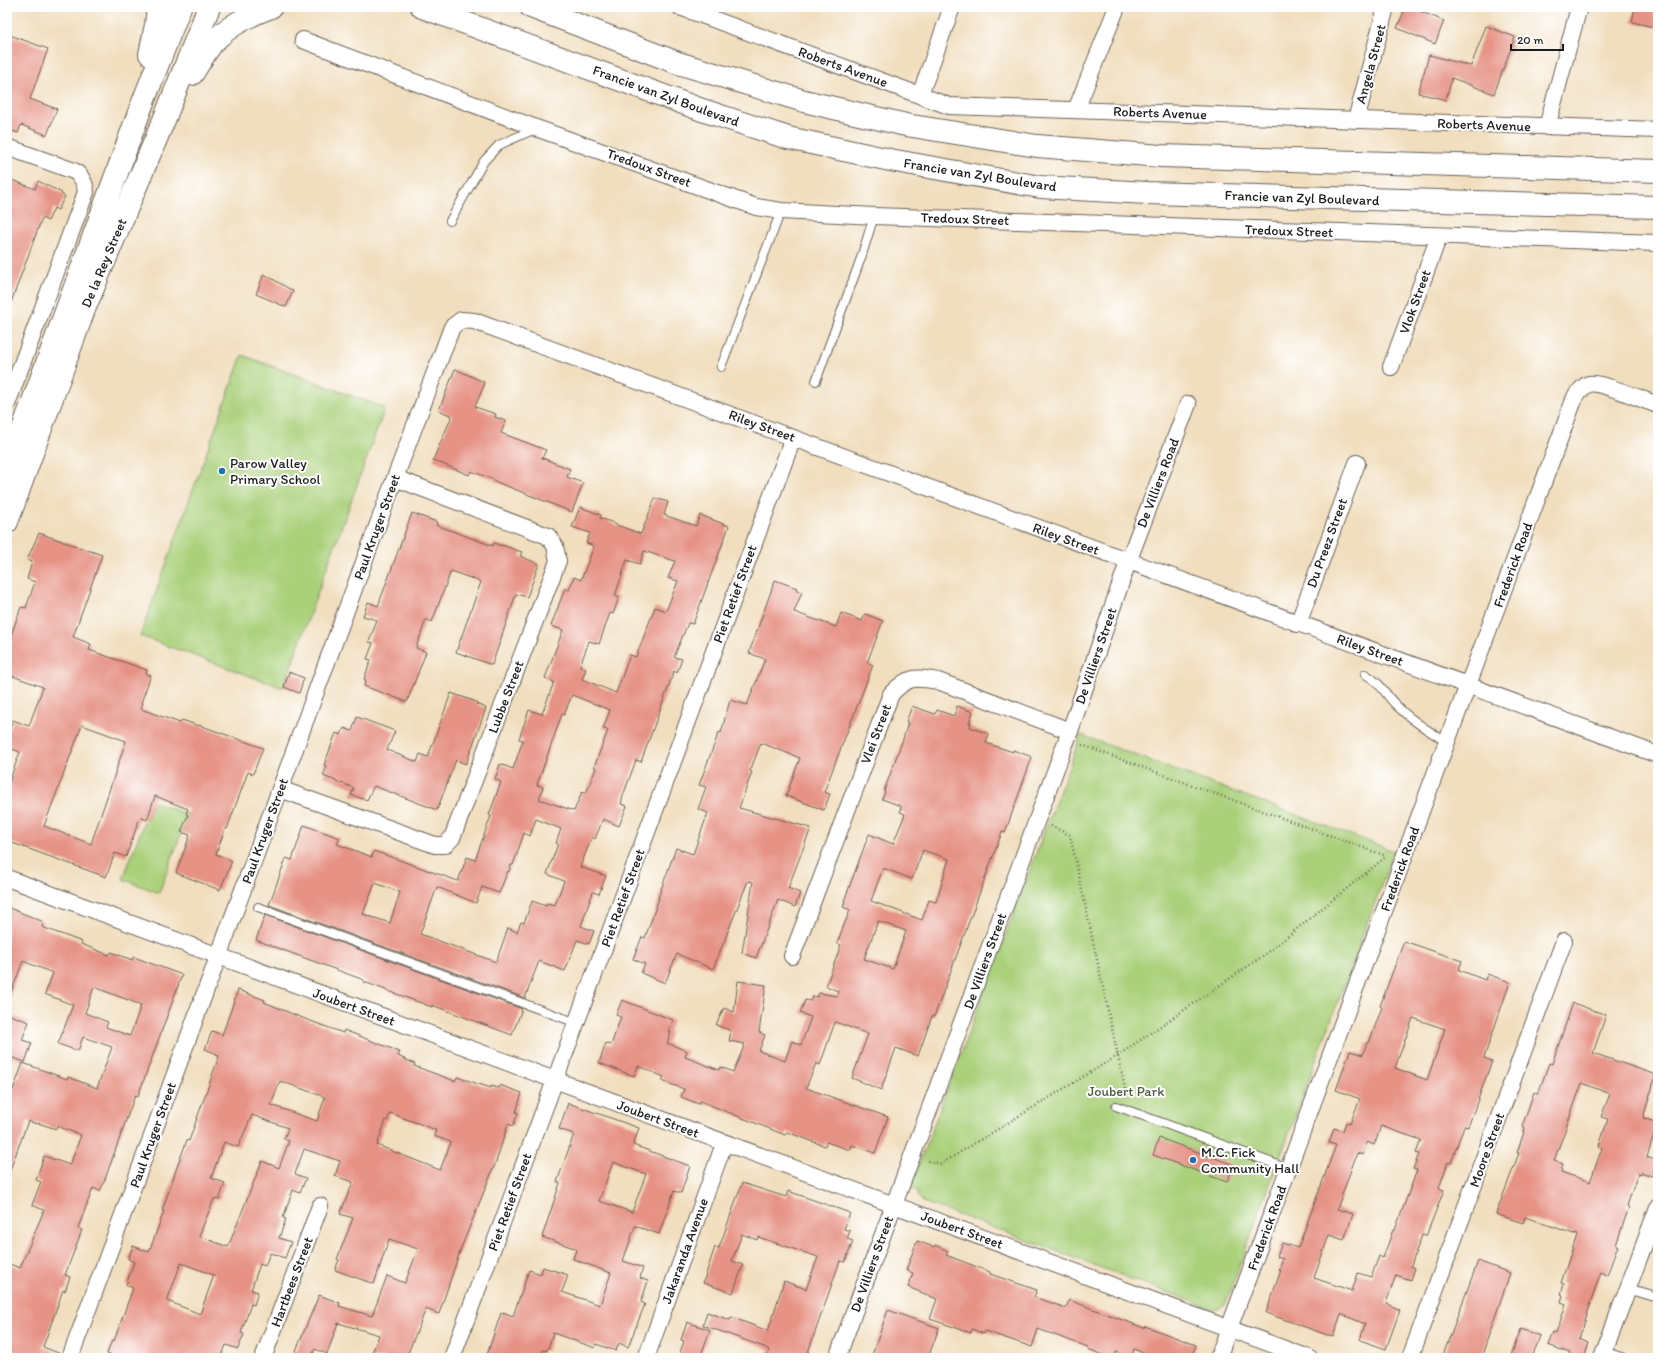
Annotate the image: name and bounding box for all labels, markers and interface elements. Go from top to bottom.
street label: Angela Street [1352,22,1390,106]
scale bar [1511,26,1563,52]
text: 20 m [1517,33,1544,47]
street label: Roberts Avenue [796,43,890,91]
street label: Francie van Zyl Boulevard [590,62,742,131]
street label: Roberts Avenue [1113,103,1207,123]
street label: Roberts Avenue [1437,115,1531,135]
street label: Tredoux Street [604,145,694,191]
street label: Francie van Zyl Boulevard [902,155,1058,196]
street label: Francie van Zyl Boulevard [1224,187,1380,209]
street label: Tredoux Street [920,209,1010,229]
street label: De la Rey Street [78,216,130,310]
street label: Tredoux Street [1244,221,1334,241]
street label: Vlok Street [1396,268,1434,336]
street label: Riley Street [726,406,798,446]
street label: De Villiers Road [1133,435,1183,530]
place label: Parow Valley Primary School [230,455,321,488]
marker: Parow Valley Primary School [217,466,227,476]
street label: Paul Kruger Street [350,472,404,582]
street label: Du Preez Street [1303,496,1351,590]
street label: Riley Street [1030,519,1102,559]
street label: Frederick Road [1490,520,1536,610]
street label: Piet Retief Street [709,543,761,645]
street label: De Villiers Street [1071,605,1121,707]
street label: Riley Street [1334,630,1406,670]
street label: Lubbe Street [484,658,528,736]
street label: Vlei Street [857,702,895,766]
street label: Paul Kruger Street [238,776,292,886]
street label: Frederick Road [1377,824,1423,914]
street label: Piet Retief Street [597,847,649,949]
street label: De Villiers Street [960,911,1010,1011]
street label: Joubert Street [311,984,397,1030]
street label: Paul Kruger Street [126,1080,180,1190]
park label: Joubert Park [1088,1083,1164,1100]
street label: Joubert Street [615,1096,701,1142]
street label: Moore Street [1466,1110,1508,1190]
place label: M.C. Fick Community Hall [1201,1144,1299,1177]
street label: Piet Retief Street [484,1151,536,1253]
marker: M.C. Fick Community Hall [1188,1155,1198,1165]
street label: Frederick Road [1244,1183,1290,1273]
street label: Jakaranda Avenue [658,1196,712,1306]
street label: Joubert Street [919,1207,1005,1253]
street label: De Villiers Street [847,1214,897,1314]
street label: Hartbees Street [267,1235,317,1329]

